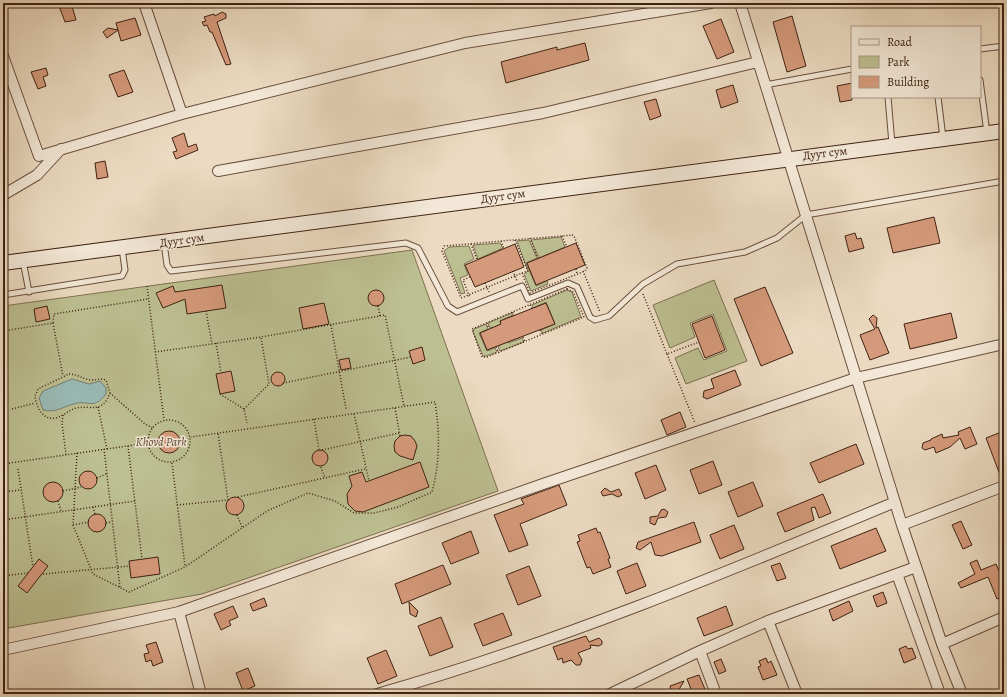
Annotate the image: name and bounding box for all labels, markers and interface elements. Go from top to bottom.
legend [851,26,981,98]
text: Road [887,34,913,50]
text: Park [887,54,910,70]
text: Building [887,74,929,90]
street label: Дуут сум [802,142,848,164]
street label: Дуут сум [480,185,526,207]
street label: Дуут сум [159,229,205,251]
park label: Khovd Park [135,434,187,450]

